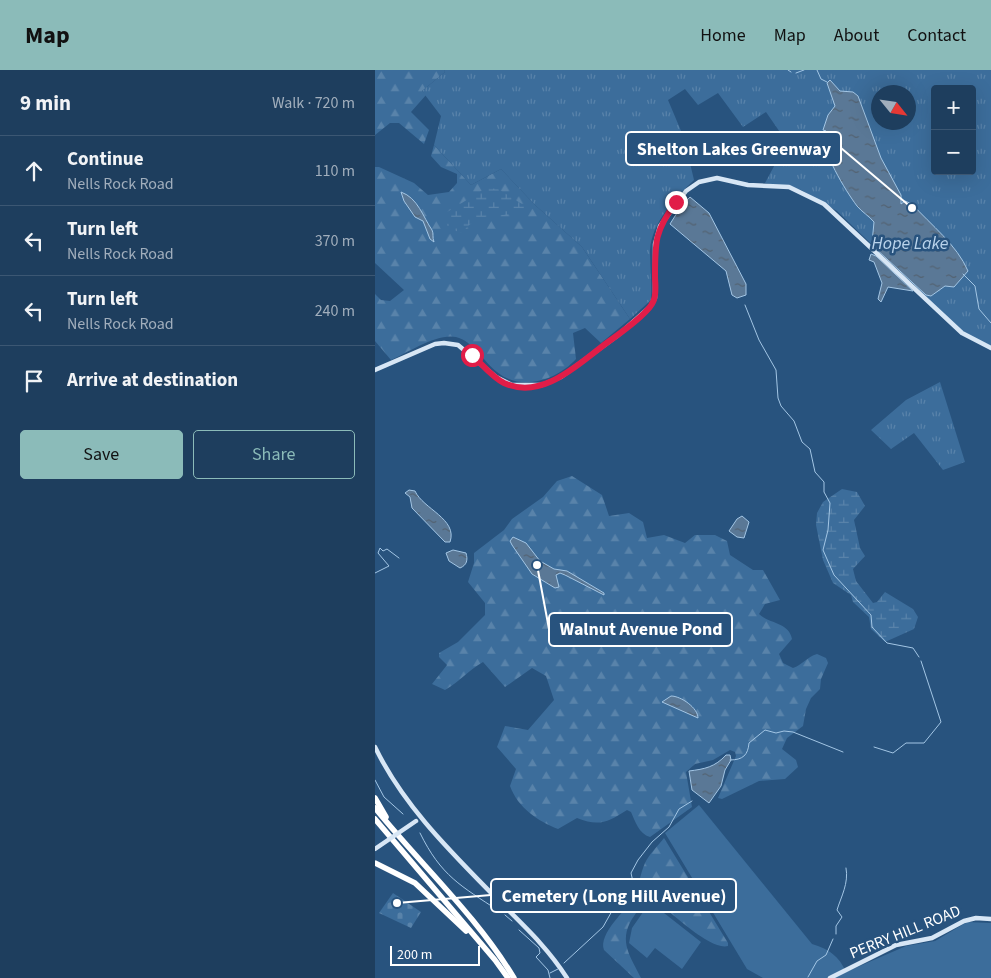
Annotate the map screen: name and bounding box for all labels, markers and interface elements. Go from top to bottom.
text: Map [25,18,70,53]
text: Home [700,23,746,48]
text: Map [774,23,806,48]
text: About [834,23,879,48]
text: Contact [907,23,966,48]
north arrow [871,85,916,130]
map controls [931,85,976,175]
button: + [931,85,976,130]
text: 9 min [20,88,71,118]
text: Walk · 720 m [272,92,355,114]
button: − [931,130,976,175]
callout: Shelton Lakes Greenway [626,132,841,165]
text: Shelton Lakes Greenway [637,137,832,162]
text: Continue [67,146,144,173]
icon: ahead [20,157,48,185]
text: 110 m [315,160,355,182]
text: Nells Rock Road [67,173,174,195]
route end [665,191,688,214]
text: Turn left [67,216,138,243]
icon: left [20,227,48,255]
text: 370 m [315,230,355,252]
water label: Hope Lake [872,231,949,256]
text: Nells Rock Road [67,243,174,265]
text: Turn left [67,286,138,313]
icon: left [20,297,48,325]
text: 240 m [315,300,355,322]
text: Nells Rock Road [67,313,174,335]
route start [461,344,484,367]
icon: arrive [20,367,48,395]
text: Arrive at destination [67,367,238,394]
button: Save [20,430,183,479]
button: Share [193,430,355,479]
callout: Walnut Avenue Pond [549,613,732,646]
text: Walnut Avenue Pond [559,617,723,642]
callout: Cemetery (Long Hill Avenue) [491,879,736,912]
text: Cemetery (Long Hill Avenue) [502,884,726,909]
street label: PERRY HILL ROAD [846,900,964,964]
scale bar [390,943,480,966]
text: 200 m [397,945,432,965]

